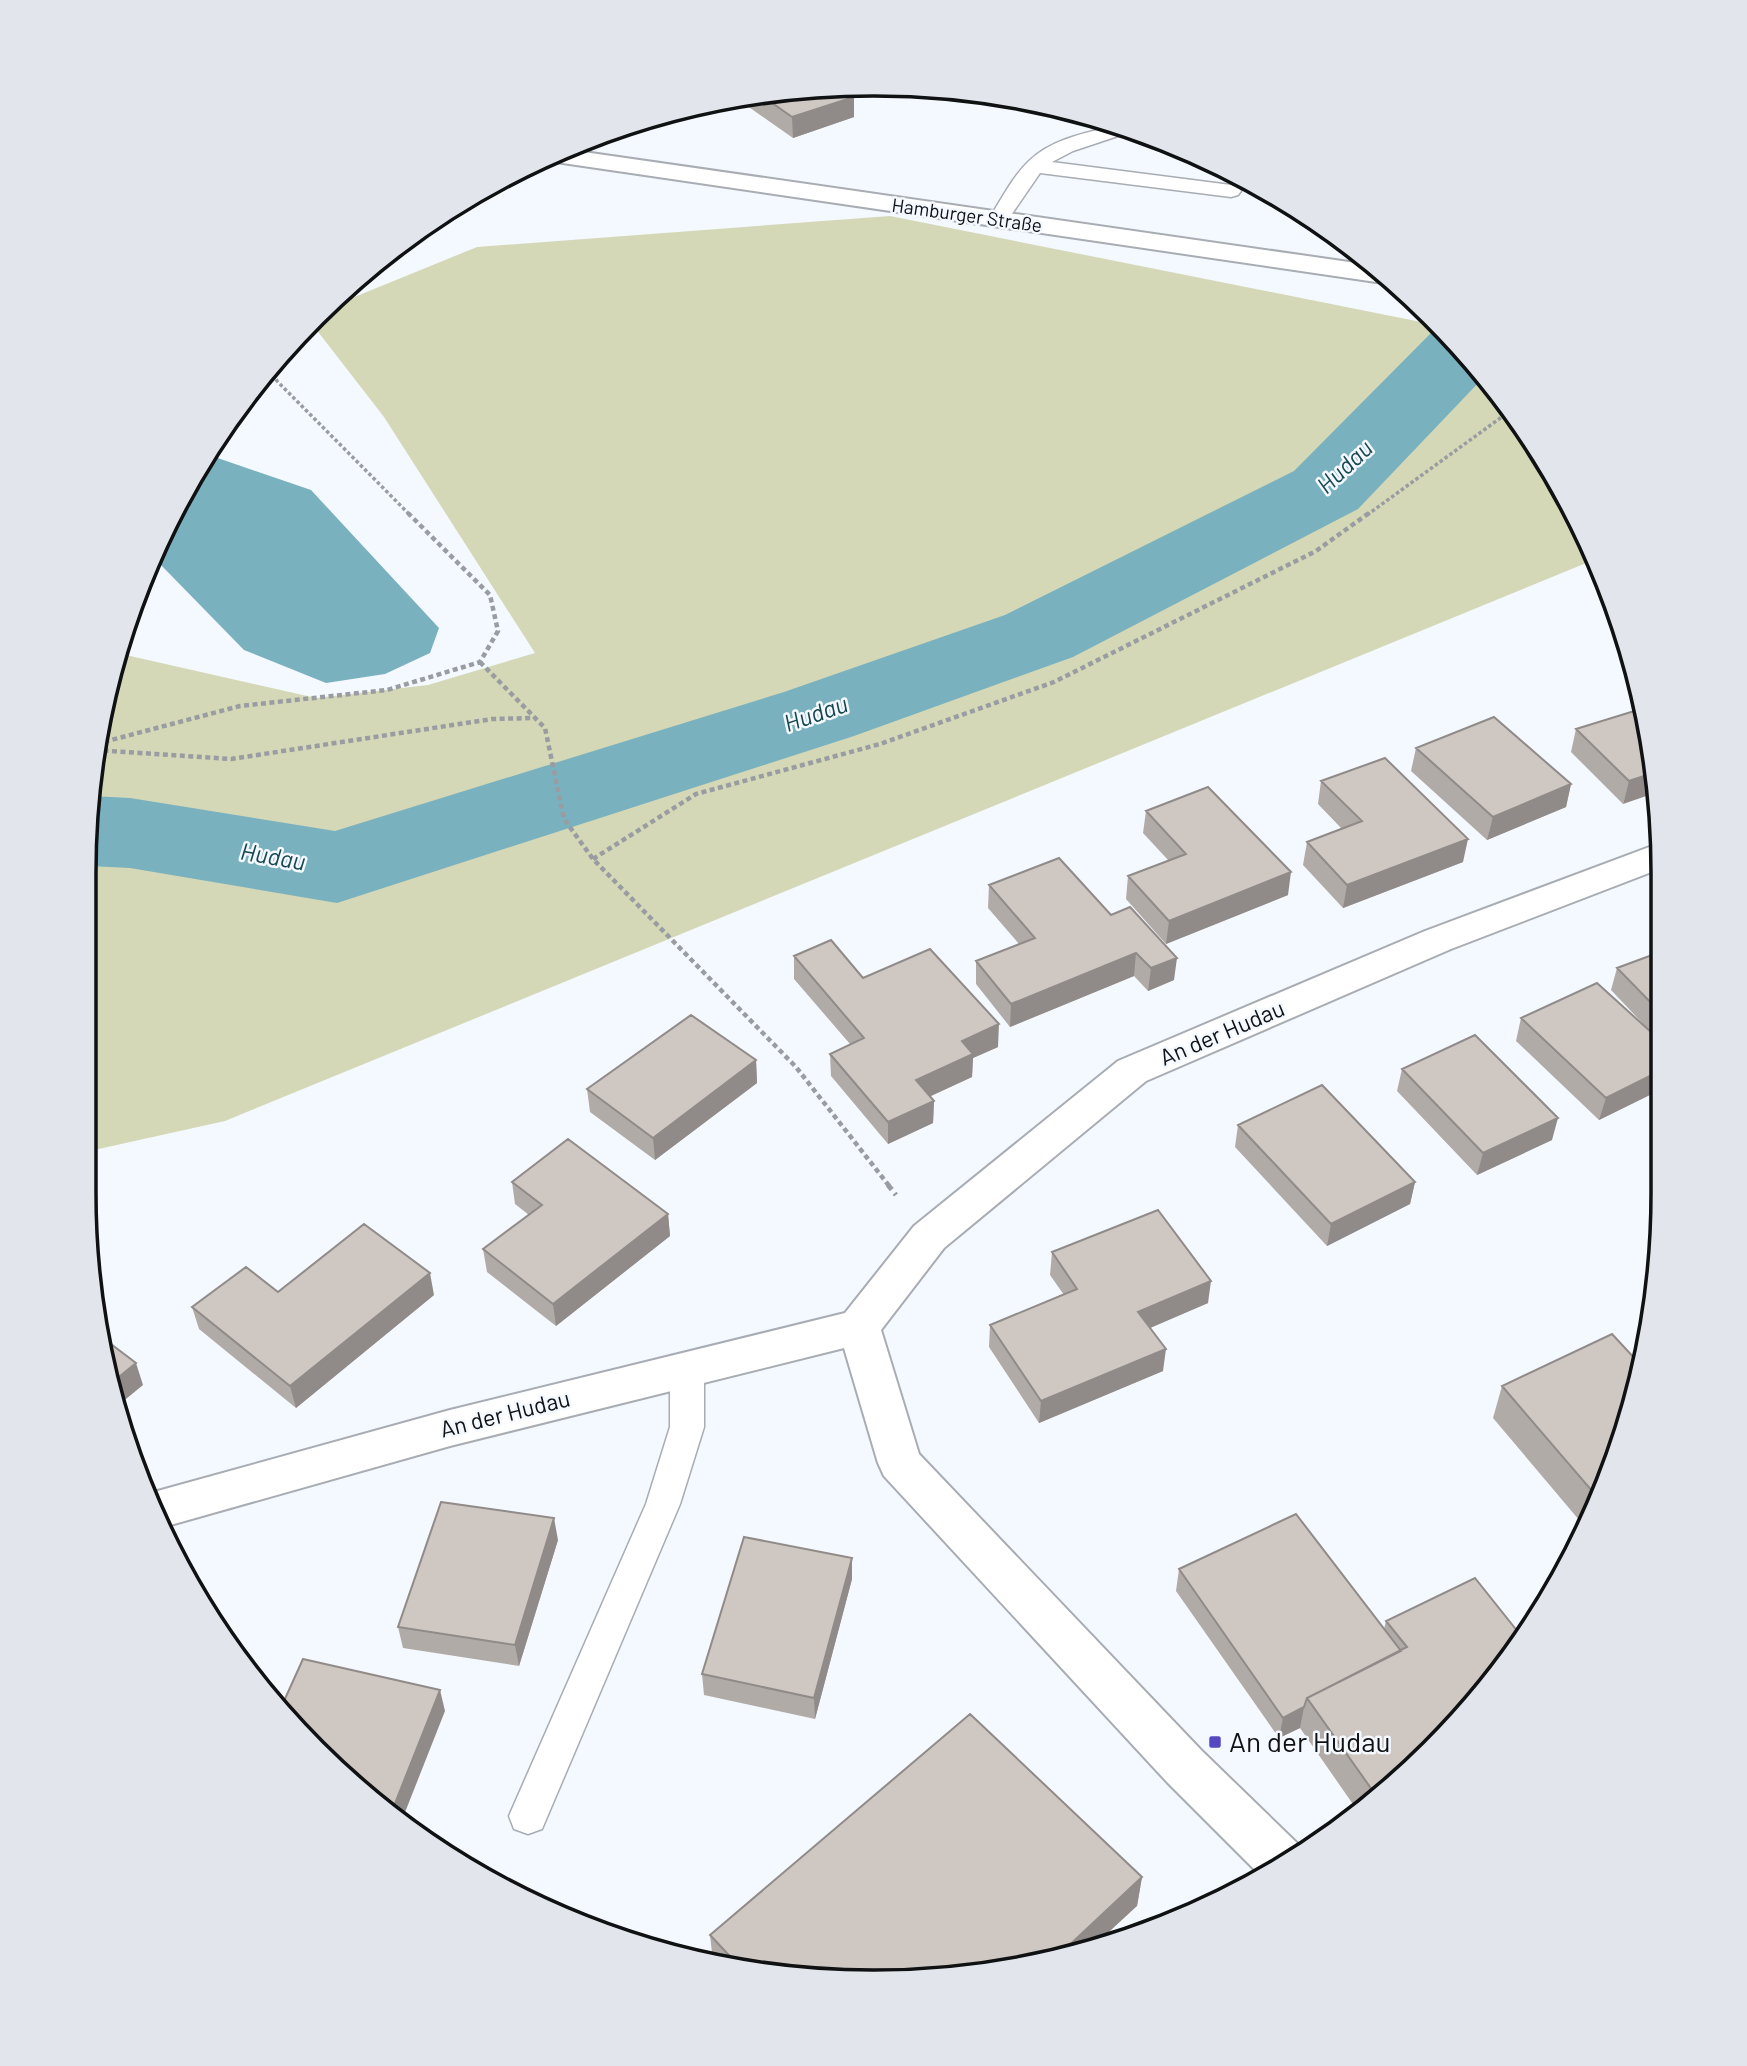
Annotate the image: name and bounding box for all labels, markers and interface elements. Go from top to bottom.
street label: Hamburger Straße [891,193,1044,236]
water label: Hudau [1310,433,1378,499]
water label: Hudau [780,688,851,737]
water label: Hudau [238,836,308,875]
street label: An der Hudau [1155,993,1288,1071]
street label: An der Hudau [437,1383,573,1443]
place label: An der Hudau [1229,1724,1391,1758]
marker: An der Hudau [1207,1734,1223,1750]

